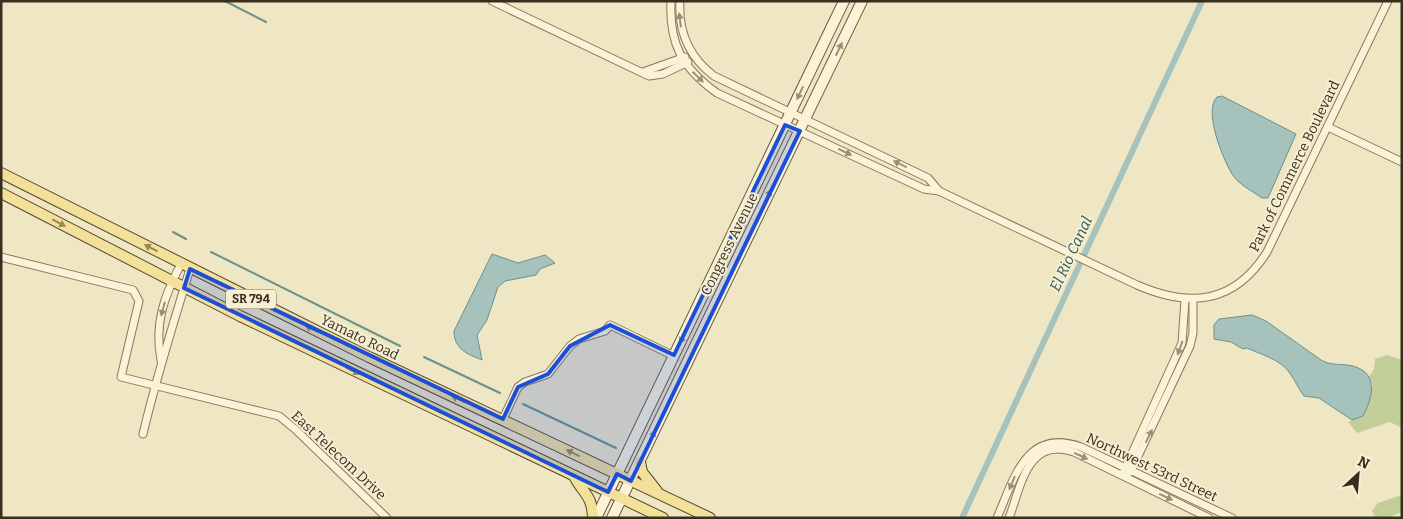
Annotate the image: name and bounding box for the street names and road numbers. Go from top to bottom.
street label: Park of Commerce Boulevard [1246,78,1343,255]
street label: Congress Avenue [697,190,762,298]
road number: SR 794 [226,290,276,308]
street label: Yamato Road [318,311,402,364]
street label: East Telecom Drive [288,407,389,504]
street label: Northwest 53rd Street [1083,430,1220,505]

